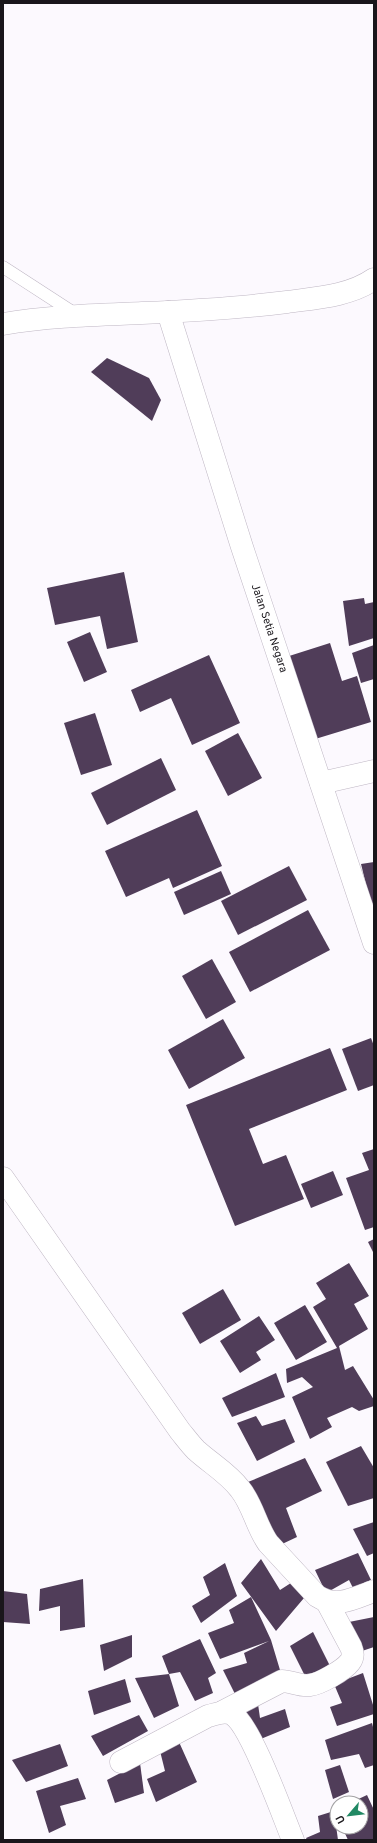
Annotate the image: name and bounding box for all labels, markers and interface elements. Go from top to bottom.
street label: Jalan Setia Negara [248,582,290,675]
north arrow [329,1795,369,1835]
text: U [333,1812,349,1826]

